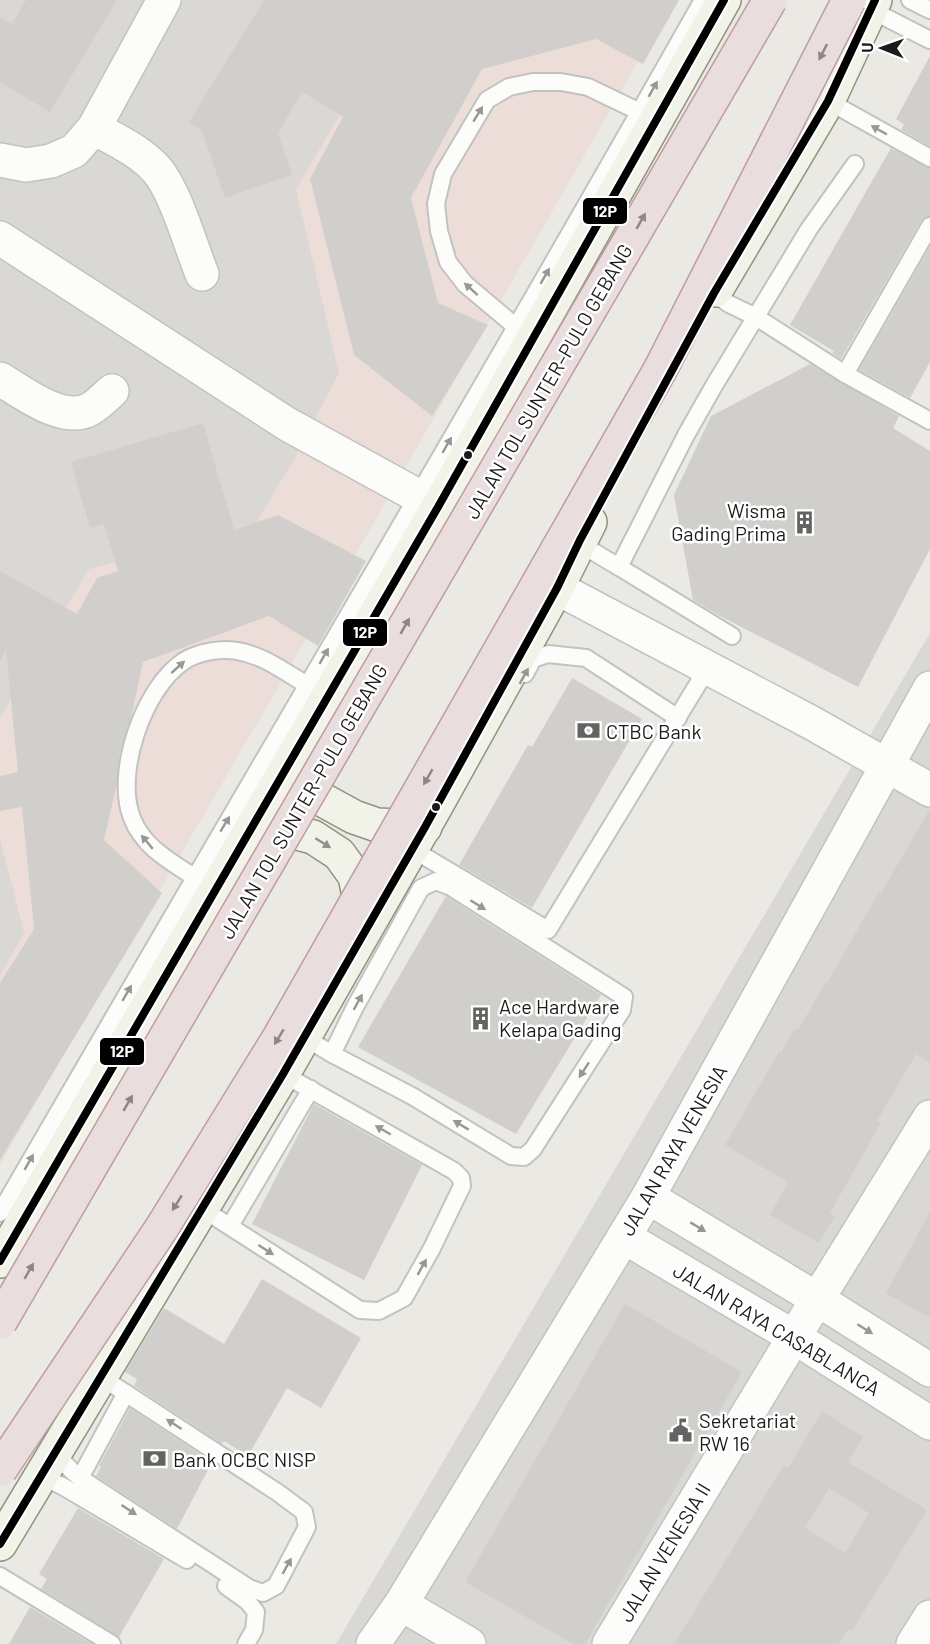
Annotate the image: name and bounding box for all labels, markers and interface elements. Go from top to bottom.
north arrow [852,18,912,78]
one-way arrow [818,43,828,61]
text: U [857,43,876,53]
one-way arrow [648,80,658,97]
one-way arrow [473,106,484,122]
one-way arrow [871,124,887,135]
line badge: 12P [582,197,628,225]
text: 12P [593,201,618,220]
one-way arrow [636,212,646,229]
street label: JALAN TOL SUNTER–PULO GEBANG [459,239,637,523]
one-way arrow [539,268,550,284]
one-way arrow [463,282,478,296]
one-way arrow [442,437,453,453]
unlabelled marker [462,449,474,461]
place label: Wisma Gading Prima [671,498,786,545]
building icon: Wisma Gading Prima [791,509,817,535]
line badge: 12P [342,618,388,647]
one-way arrow [400,618,411,634]
text: 12P [353,622,378,641]
one-way arrow [319,648,329,665]
street label: JALAN TOL SUNTER–PULO GEBANG [214,659,392,943]
one-way arrow [170,661,185,674]
one-way arrow [519,667,529,684]
bank icon: CTBC Bank [575,718,601,744]
place label: CTBC Bank [606,719,701,743]
one-way arrow [424,768,434,785]
unlabelled marker [430,801,442,813]
one-way arrow [219,816,230,832]
one-way arrow [141,834,154,850]
one-way arrow [315,838,331,849]
one-way arrow [470,899,486,910]
one-way arrow [122,984,132,1001]
one-way arrow [353,993,363,1010]
place label: Ace Hardware Kelapa Gading [499,994,622,1041]
building icon: Ace Hardware Kelapa Gading [468,1005,494,1031]
one-way arrow [274,1029,284,1046]
line badge: 12P [99,1037,145,1066]
text: 12P [110,1041,135,1060]
street label: JALAN RAYA VENESIA [614,1060,732,1240]
one-way arrow [578,1062,589,1078]
one-way arrow [122,1095,133,1111]
one-way arrow [453,1120,469,1131]
one-way arrow [374,1125,391,1135]
one-way arrow [24,1154,35,1170]
one-way arrow [172,1195,183,1211]
one-way arrow [690,1222,706,1233]
one-way arrow [257,1244,274,1255]
street label: JALAN RAYA CASABLANCA [669,1258,885,1400]
one-way arrow [416,1259,427,1275]
one-way arrow [24,1263,35,1279]
one-way arrow [857,1323,873,1334]
place label: Sekretariat RW 16 [699,1408,796,1455]
public building icon: Sekretariat RW 16 [668,1418,694,1444]
one-way arrow [166,1419,182,1430]
bank icon: Bank OCBC NISP [142,1446,168,1472]
place label: Bank OCBC NISP [173,1447,316,1471]
street label: JALAN VENESIA II [613,1478,715,1626]
one-way arrow [121,1504,137,1515]
one-way arrow [281,1558,292,1574]

